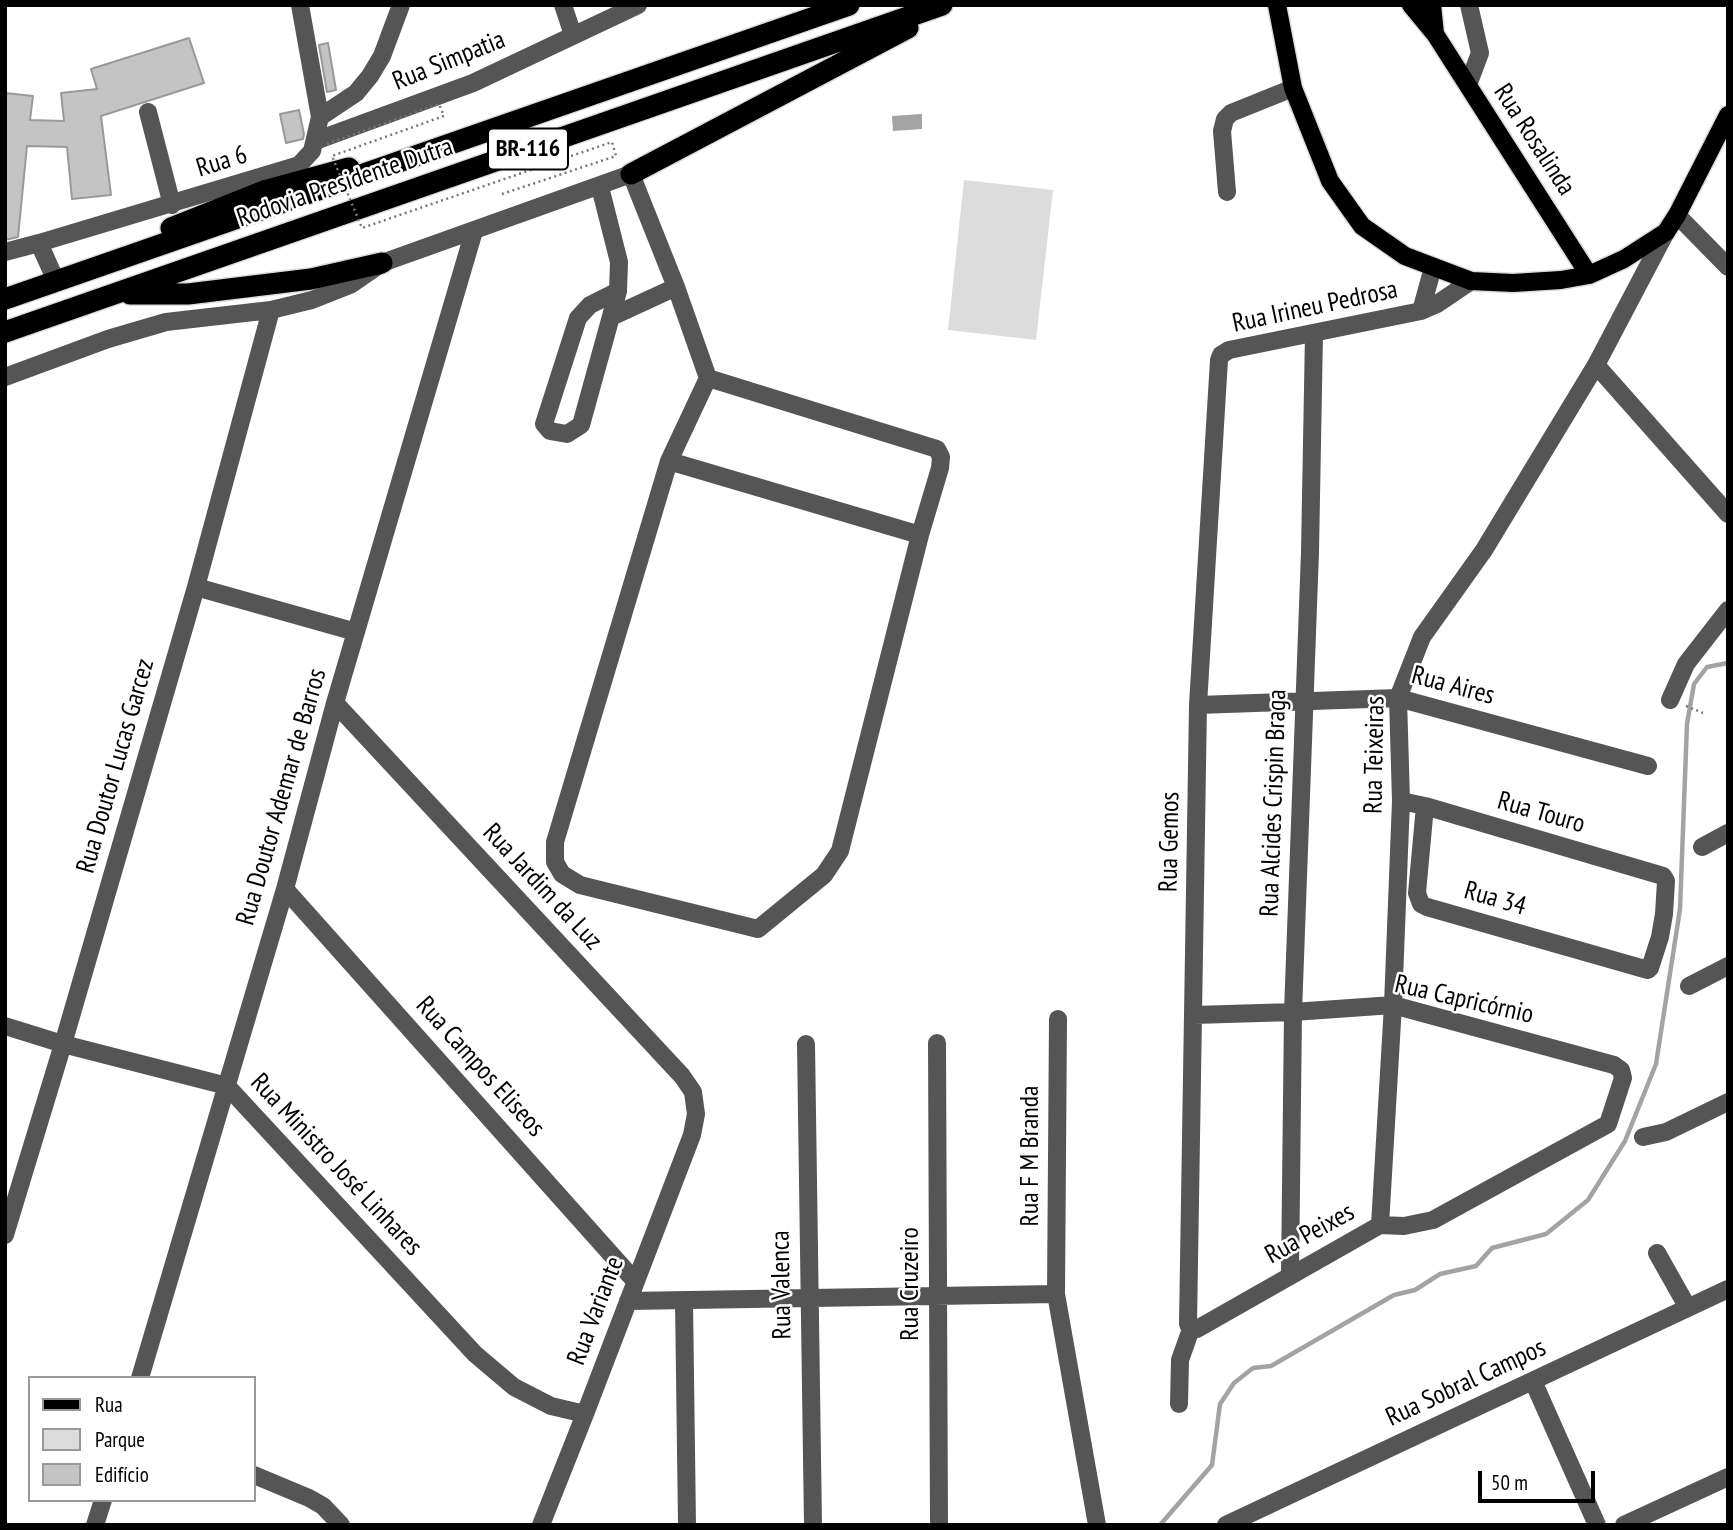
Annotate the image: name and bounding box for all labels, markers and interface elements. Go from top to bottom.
street label: Rua Simpatia [388,24,510,98]
street label: Rua Rosalinda [1487,79,1581,201]
road number: BR-116 [488,128,568,169]
street label: Rodovia Presidente Dutra [233,131,457,235]
street label: Rua 6 [193,140,251,184]
street label: Rua Irineu Pedrosa [1230,274,1400,340]
street label: Rua Doutor Lucas Garcez [70,655,162,877]
street label: Rua Aires [1408,660,1498,712]
street label: Rua Doutor Ademar de Barros [230,665,334,929]
street label: Rua Alcides Crispin Braga [1254,689,1294,917]
street label: Rua Teixeiras [1358,696,1392,814]
street label: Rua Touro [1494,786,1588,840]
street label: Rua Gemos [1154,792,1186,892]
street label: Rua Jardim da Luz [476,817,608,957]
street label: Rua 34 [1460,875,1530,923]
street label: Rua Capricórnio [1392,969,1536,1031]
street label: Rua Campos Eliseos [409,991,551,1143]
street label: Rua Ministro José Linhares [244,1067,428,1263]
street label: Rua F M Branda [1015,1086,1047,1226]
street label: Rua Peixes [1260,1197,1360,1271]
street label: Rua Cruzeiro [895,1227,927,1341]
street label: Rua Valenca [765,1230,799,1340]
street label: Rua Variante [561,1253,631,1369]
street label: Rua Sobral Campos [1381,1332,1551,1434]
legend [28,1376,256,1502]
text: Rua [95,1391,123,1418]
text: Parque [95,1426,145,1453]
scale bar [1481,1456,1598,1500]
text: Edifício [95,1461,149,1488]
text: 50 m [1491,1469,1528,1496]

